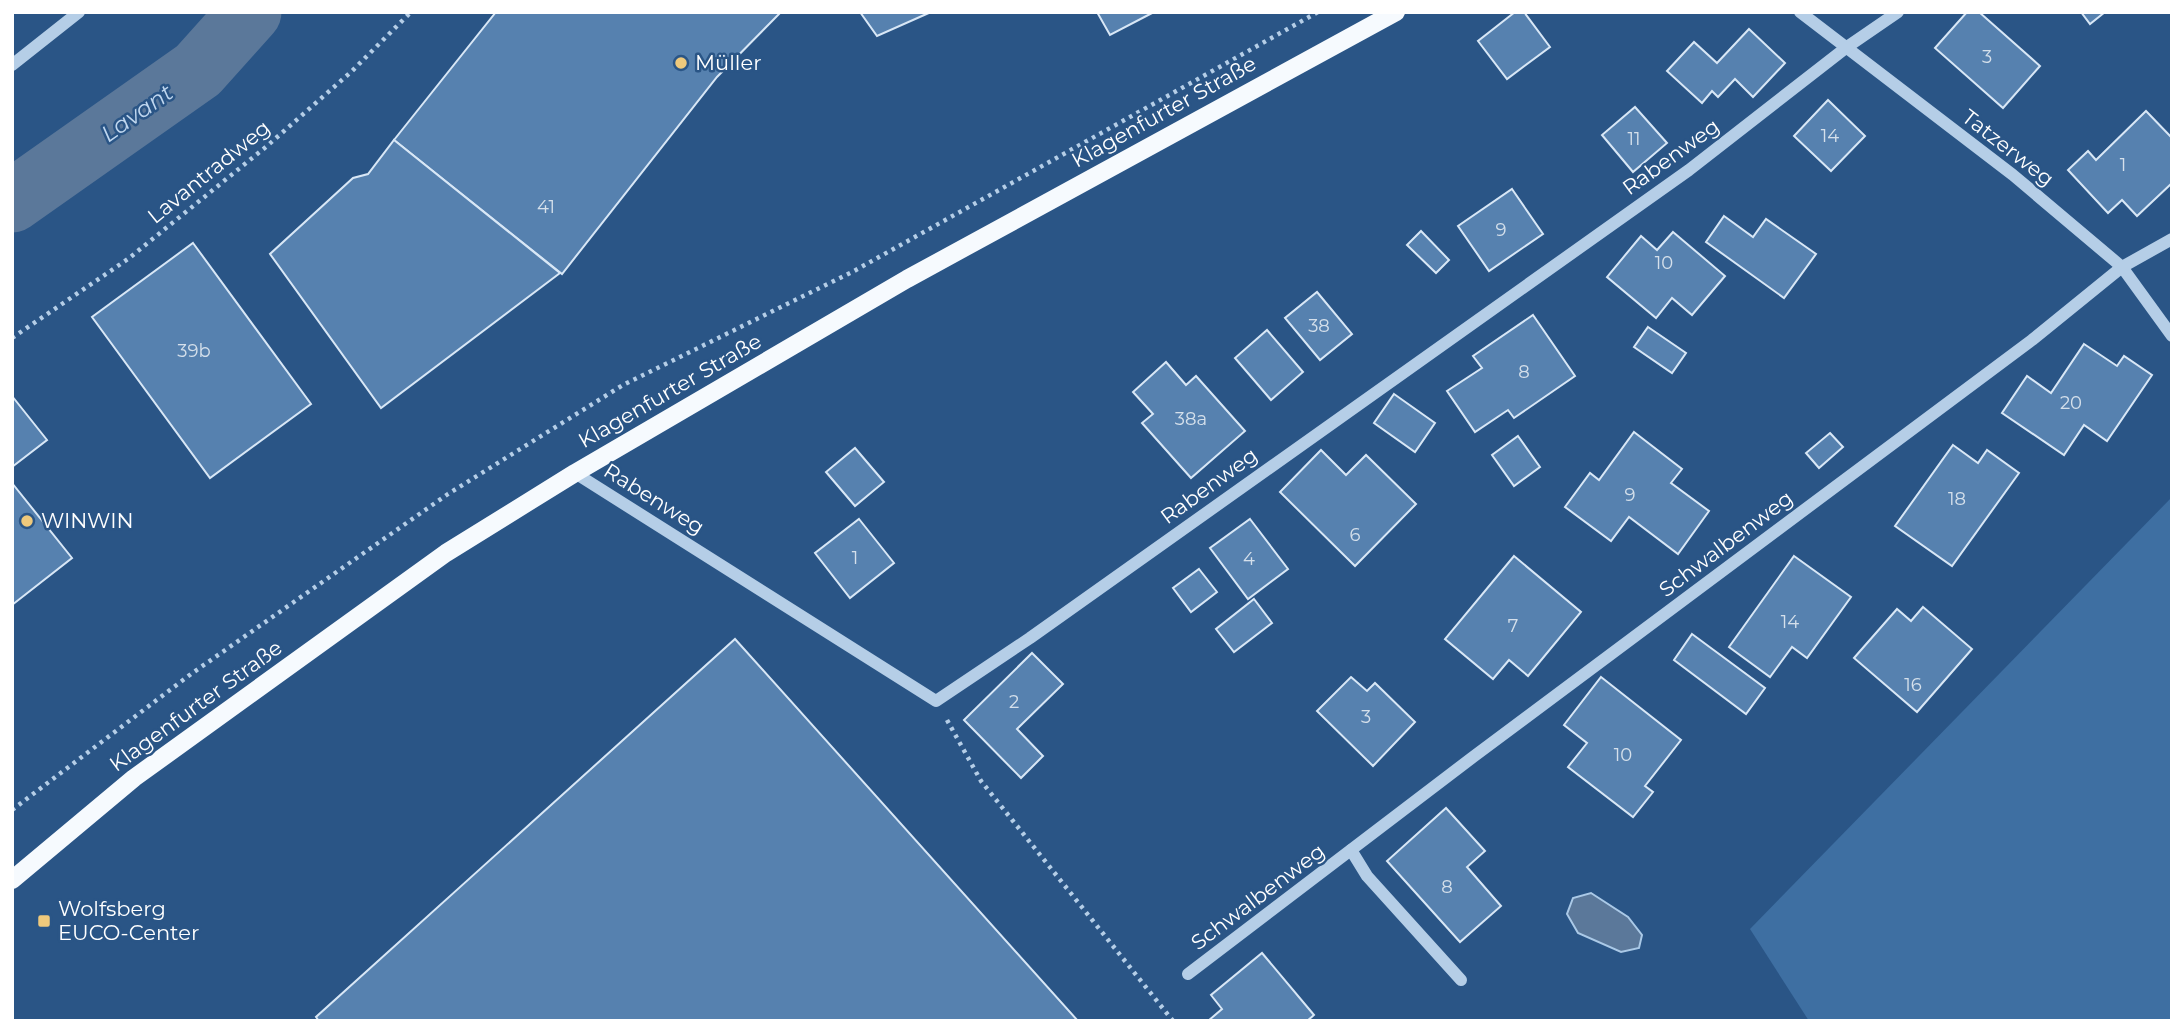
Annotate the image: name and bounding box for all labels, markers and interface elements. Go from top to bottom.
house number: 3 [1982,46,1992,68]
place label: Müller [695,50,762,75]
street label: Klagenfurter Straße [1067,50,1260,173]
marker: Müller [673,55,689,71]
water label: Lavant [96,78,179,148]
street label: Tatzerweg [1957,104,2059,191]
street label: Rabenweg [1617,113,1724,200]
street label: Lavantradweg [143,115,275,229]
house number: 14 [1821,125,1839,147]
house number: 11 [1628,128,1641,150]
house number: 1 [2120,154,2126,176]
house number: 41 [537,196,555,218]
house number: 9 [1496,219,1507,241]
house number: 10 [1655,252,1673,274]
house number: 38 [1308,315,1330,337]
street label: Klagenfurter Straße [574,328,766,453]
house number: 39b [177,340,211,362]
house number: 8 [1518,361,1530,383]
house number: 20 [2060,392,2082,414]
house number: 38a [1175,408,1207,430]
street label: Rabenweg [1155,442,1262,529]
street label: Rabenweg [599,458,709,539]
house number: 9 [1625,484,1636,506]
street label: Schwalbenweg [1654,485,1797,602]
house number: 18 [1948,488,1966,510]
place label: WINWIN [41,508,134,533]
marker: WINWIN [19,513,35,529]
house number: 6 [1350,524,1361,546]
house number: 1 [852,547,858,569]
house number: 4 [1243,548,1255,570]
house number: 14 [1781,611,1799,633]
house number: 7 [1508,615,1518,637]
street label: Klagenfurter Straße [105,635,287,777]
house number: 16 [1904,674,1922,696]
house number: 2 [1009,691,1019,713]
house number: 3 [1361,706,1371,728]
house number: 10 [1614,744,1632,766]
street label: Schwalbenweg [1186,838,1329,955]
house number: 8 [1441,876,1453,898]
place label: Wolfsberg EUCO-Center [58,896,199,945]
marker: Wolfsberg EUCO-Center [36,913,52,929]

